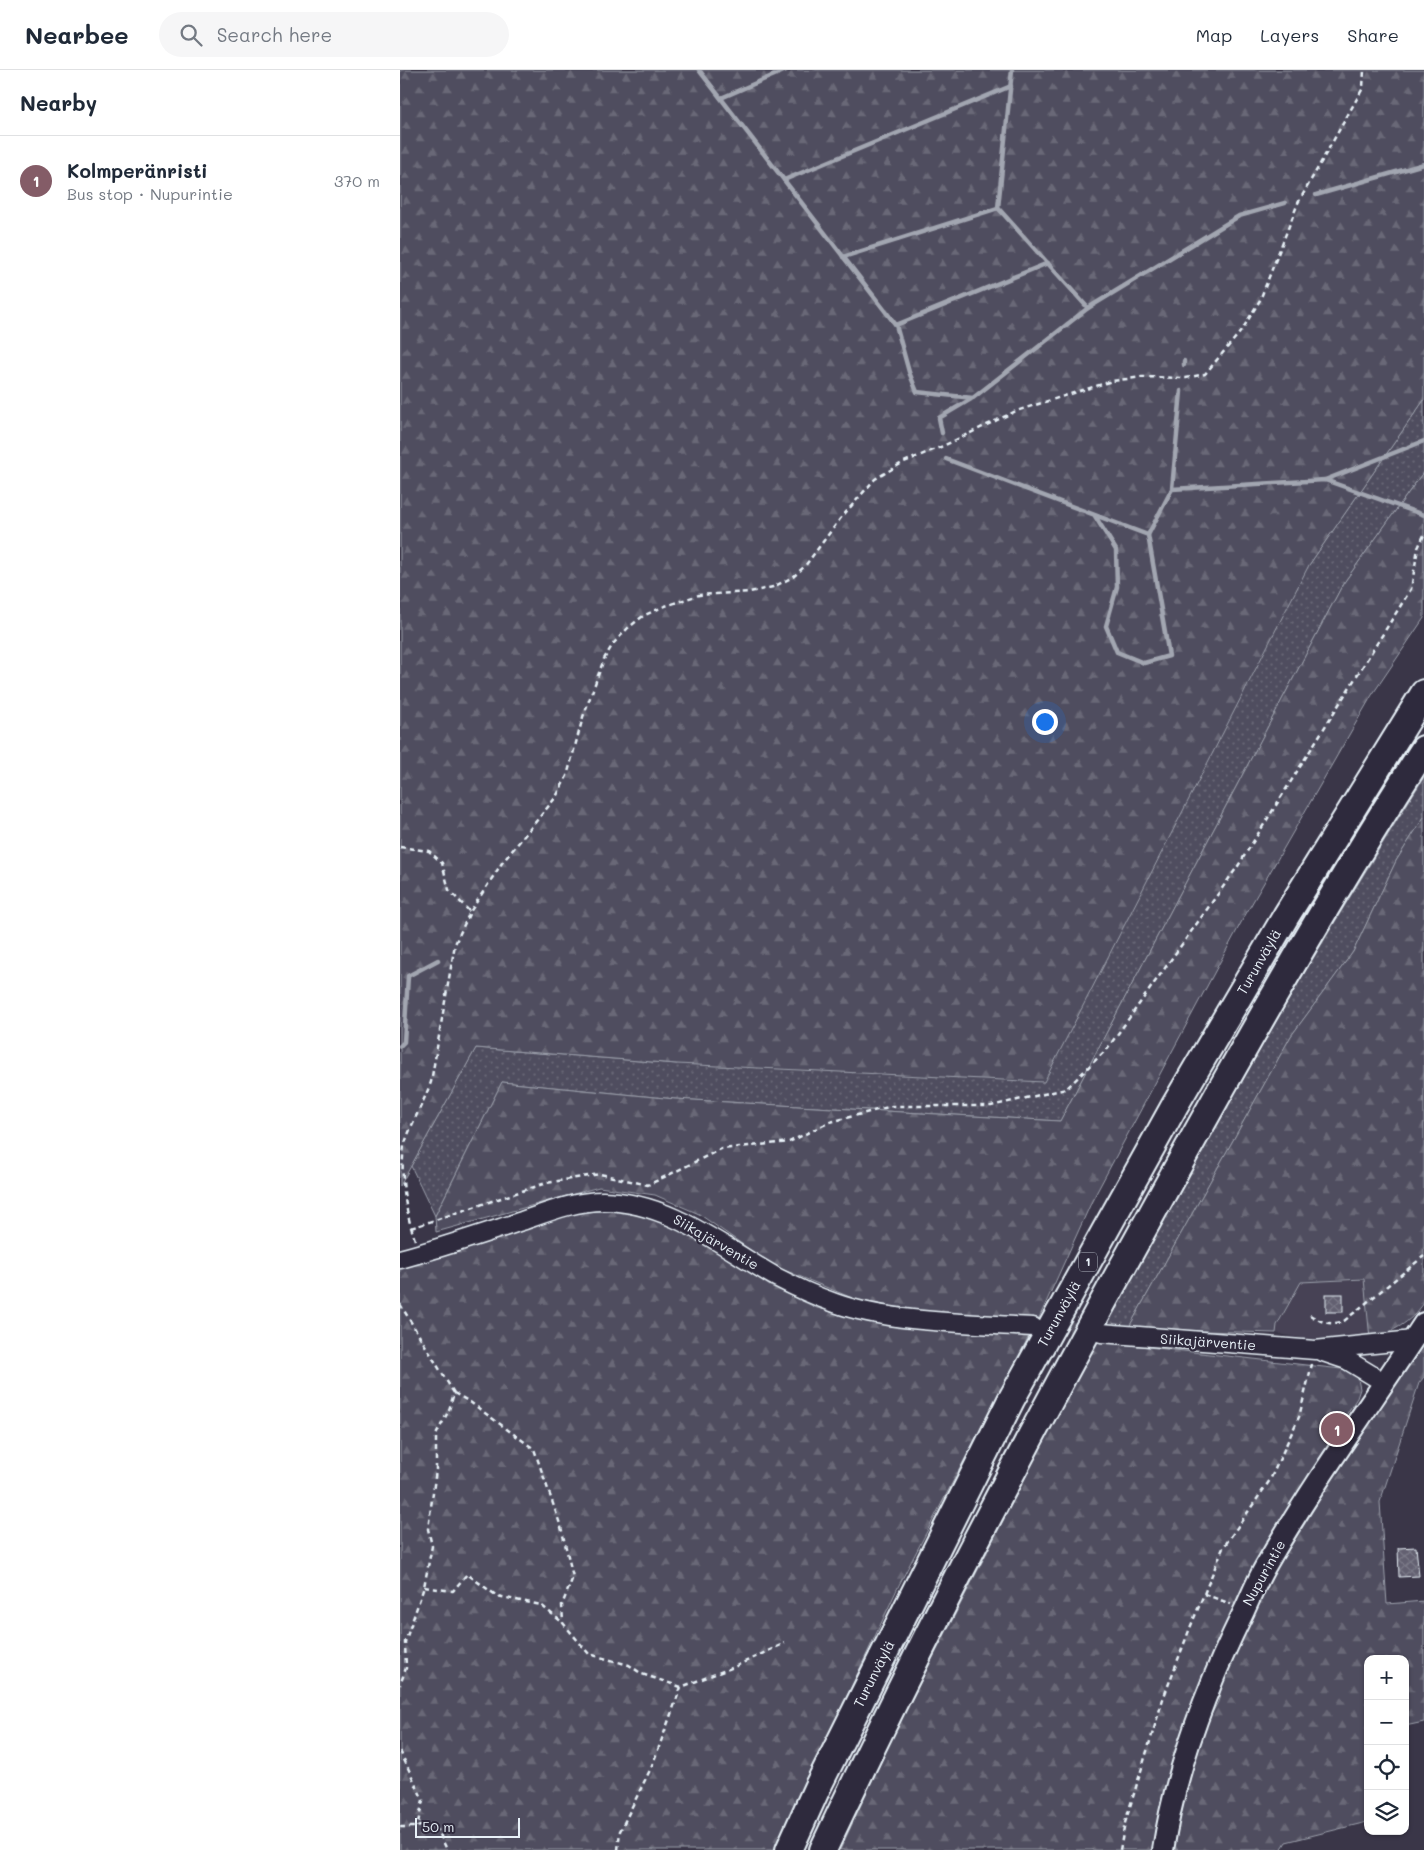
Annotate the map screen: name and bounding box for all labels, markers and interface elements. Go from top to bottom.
search box [159,12,509,57]
text: Nearbee [25,19,129,50]
icon: search [177,21,205,49]
text: Search here [217,22,332,47]
text: Map [1196,23,1232,47]
text: Layers [1260,23,1319,47]
text: Share [1347,23,1399,47]
text: Nearby [20,89,97,116]
text: Kolmperänristi [67,158,208,183]
text: 1 [32,170,40,191]
text: 370 m [334,170,380,191]
text: Bus stop · Nupurintie [67,183,233,204]
your location [1032,709,1058,735]
street label: Turunväylä [1232,925,1285,998]
street label: Siikajärventie [670,1209,763,1274]
road number: 1 [1079,1252,1097,1272]
street label: Turunväylä [1033,1277,1085,1350]
street label: Siikajärventie [1159,1329,1257,1354]
pin: 1 [1321,1410,1353,1448]
street label: Nupurintie [1238,1536,1289,1609]
street label: Turunväylä [849,1637,899,1711]
map controls [1364,1655,1409,1835]
button: + [1364,1655,1409,1700]
button: − [1364,1700,1409,1745]
button: locate [1364,1745,1409,1790]
button: layers [1364,1790,1409,1835]
scale bar [415,1815,520,1838]
text: 50 m [422,1817,454,1836]

